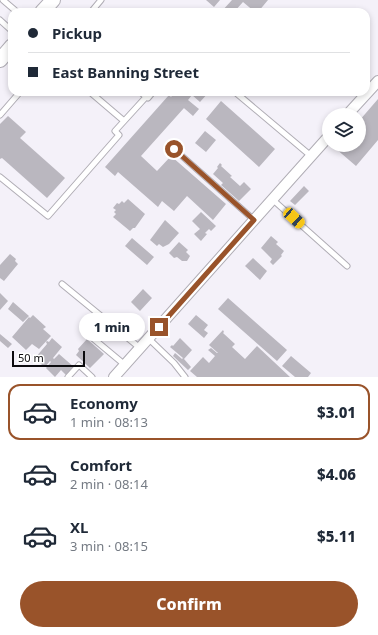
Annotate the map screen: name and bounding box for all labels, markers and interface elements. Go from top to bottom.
text: Pickup [52,23,102,43]
text: East Banning Street [52,62,199,82]
map controls [322,108,366,152]
button: layers [322,108,366,152]
route start [165,140,183,158]
car [281,206,307,230]
callout: 1 min [79,313,145,341]
text: 1 min [94,318,130,336]
route end [150,318,168,336]
scale bar [12,349,85,368]
text: 50 m [18,350,44,365]
text: Economy [70,393,138,413]
icon: car [22,394,58,430]
text: $3.01 [317,402,356,422]
text: 1 min · 08:13 [70,413,148,431]
text: Comfort [70,455,132,475]
icon: car [22,456,58,492]
text: $4.06 [317,464,356,484]
text: 2 min · 08:14 [70,475,148,493]
text: XL [70,517,88,537]
icon: car [22,518,58,554]
text: $5.11 [317,526,356,546]
text: 3 min · 08:15 [70,537,148,555]
button: Confirm [20,581,358,627]

